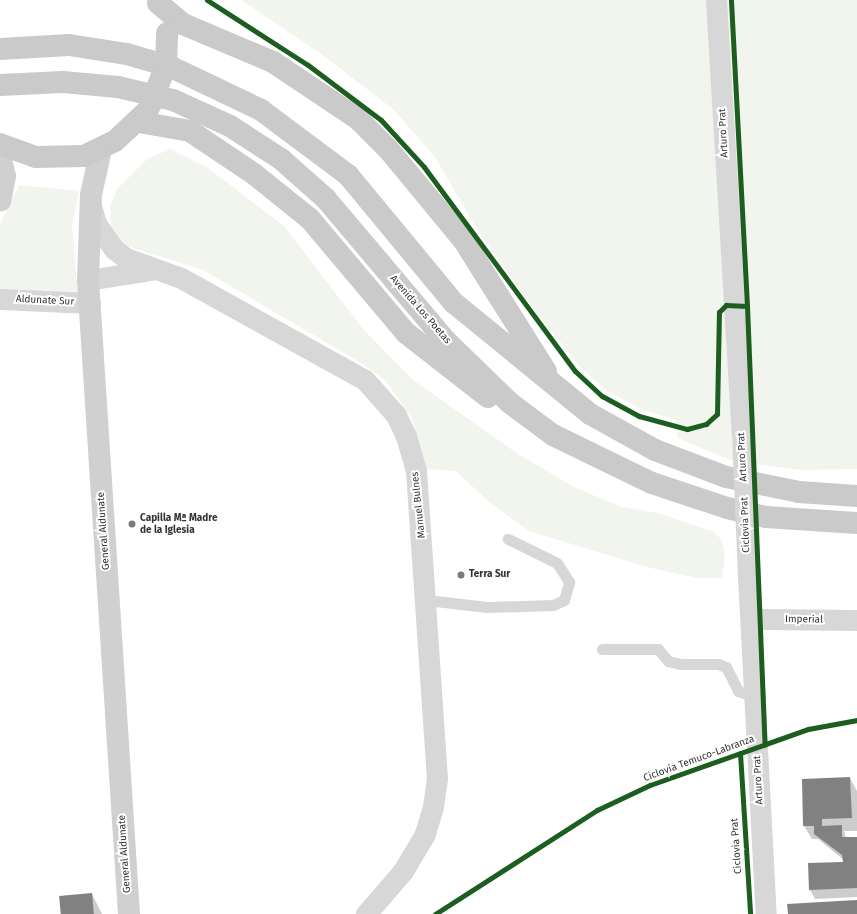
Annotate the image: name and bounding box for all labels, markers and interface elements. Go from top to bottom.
street label: Arturo Prat [717,108,731,158]
street label: Avenida Los Poetas [387,273,453,347]
street label: Aldunate Sur [16,293,74,309]
street label: Arturo Prat [736,432,750,482]
street label: Manuel Bulnes [410,471,428,539]
street label: General Aldunate [95,492,113,570]
street label: Ciclovia Prat [739,497,753,553]
place label: Capilla Mª Madre de la Iglesia [140,512,217,536]
marker: Capilla Mª Madre de la Iglesia [127,519,137,529]
place label: Terra Sur [469,569,510,581]
marker: Terra Sur [456,570,466,580]
street label: Imperial [785,614,823,626]
street label: Ciclovía Temuco-Labranza [642,733,756,785]
street label: Arturo Prat [752,755,766,805]
street label: General Aldunate [116,815,134,893]
street label: Ciclovia Prat [729,818,745,874]

